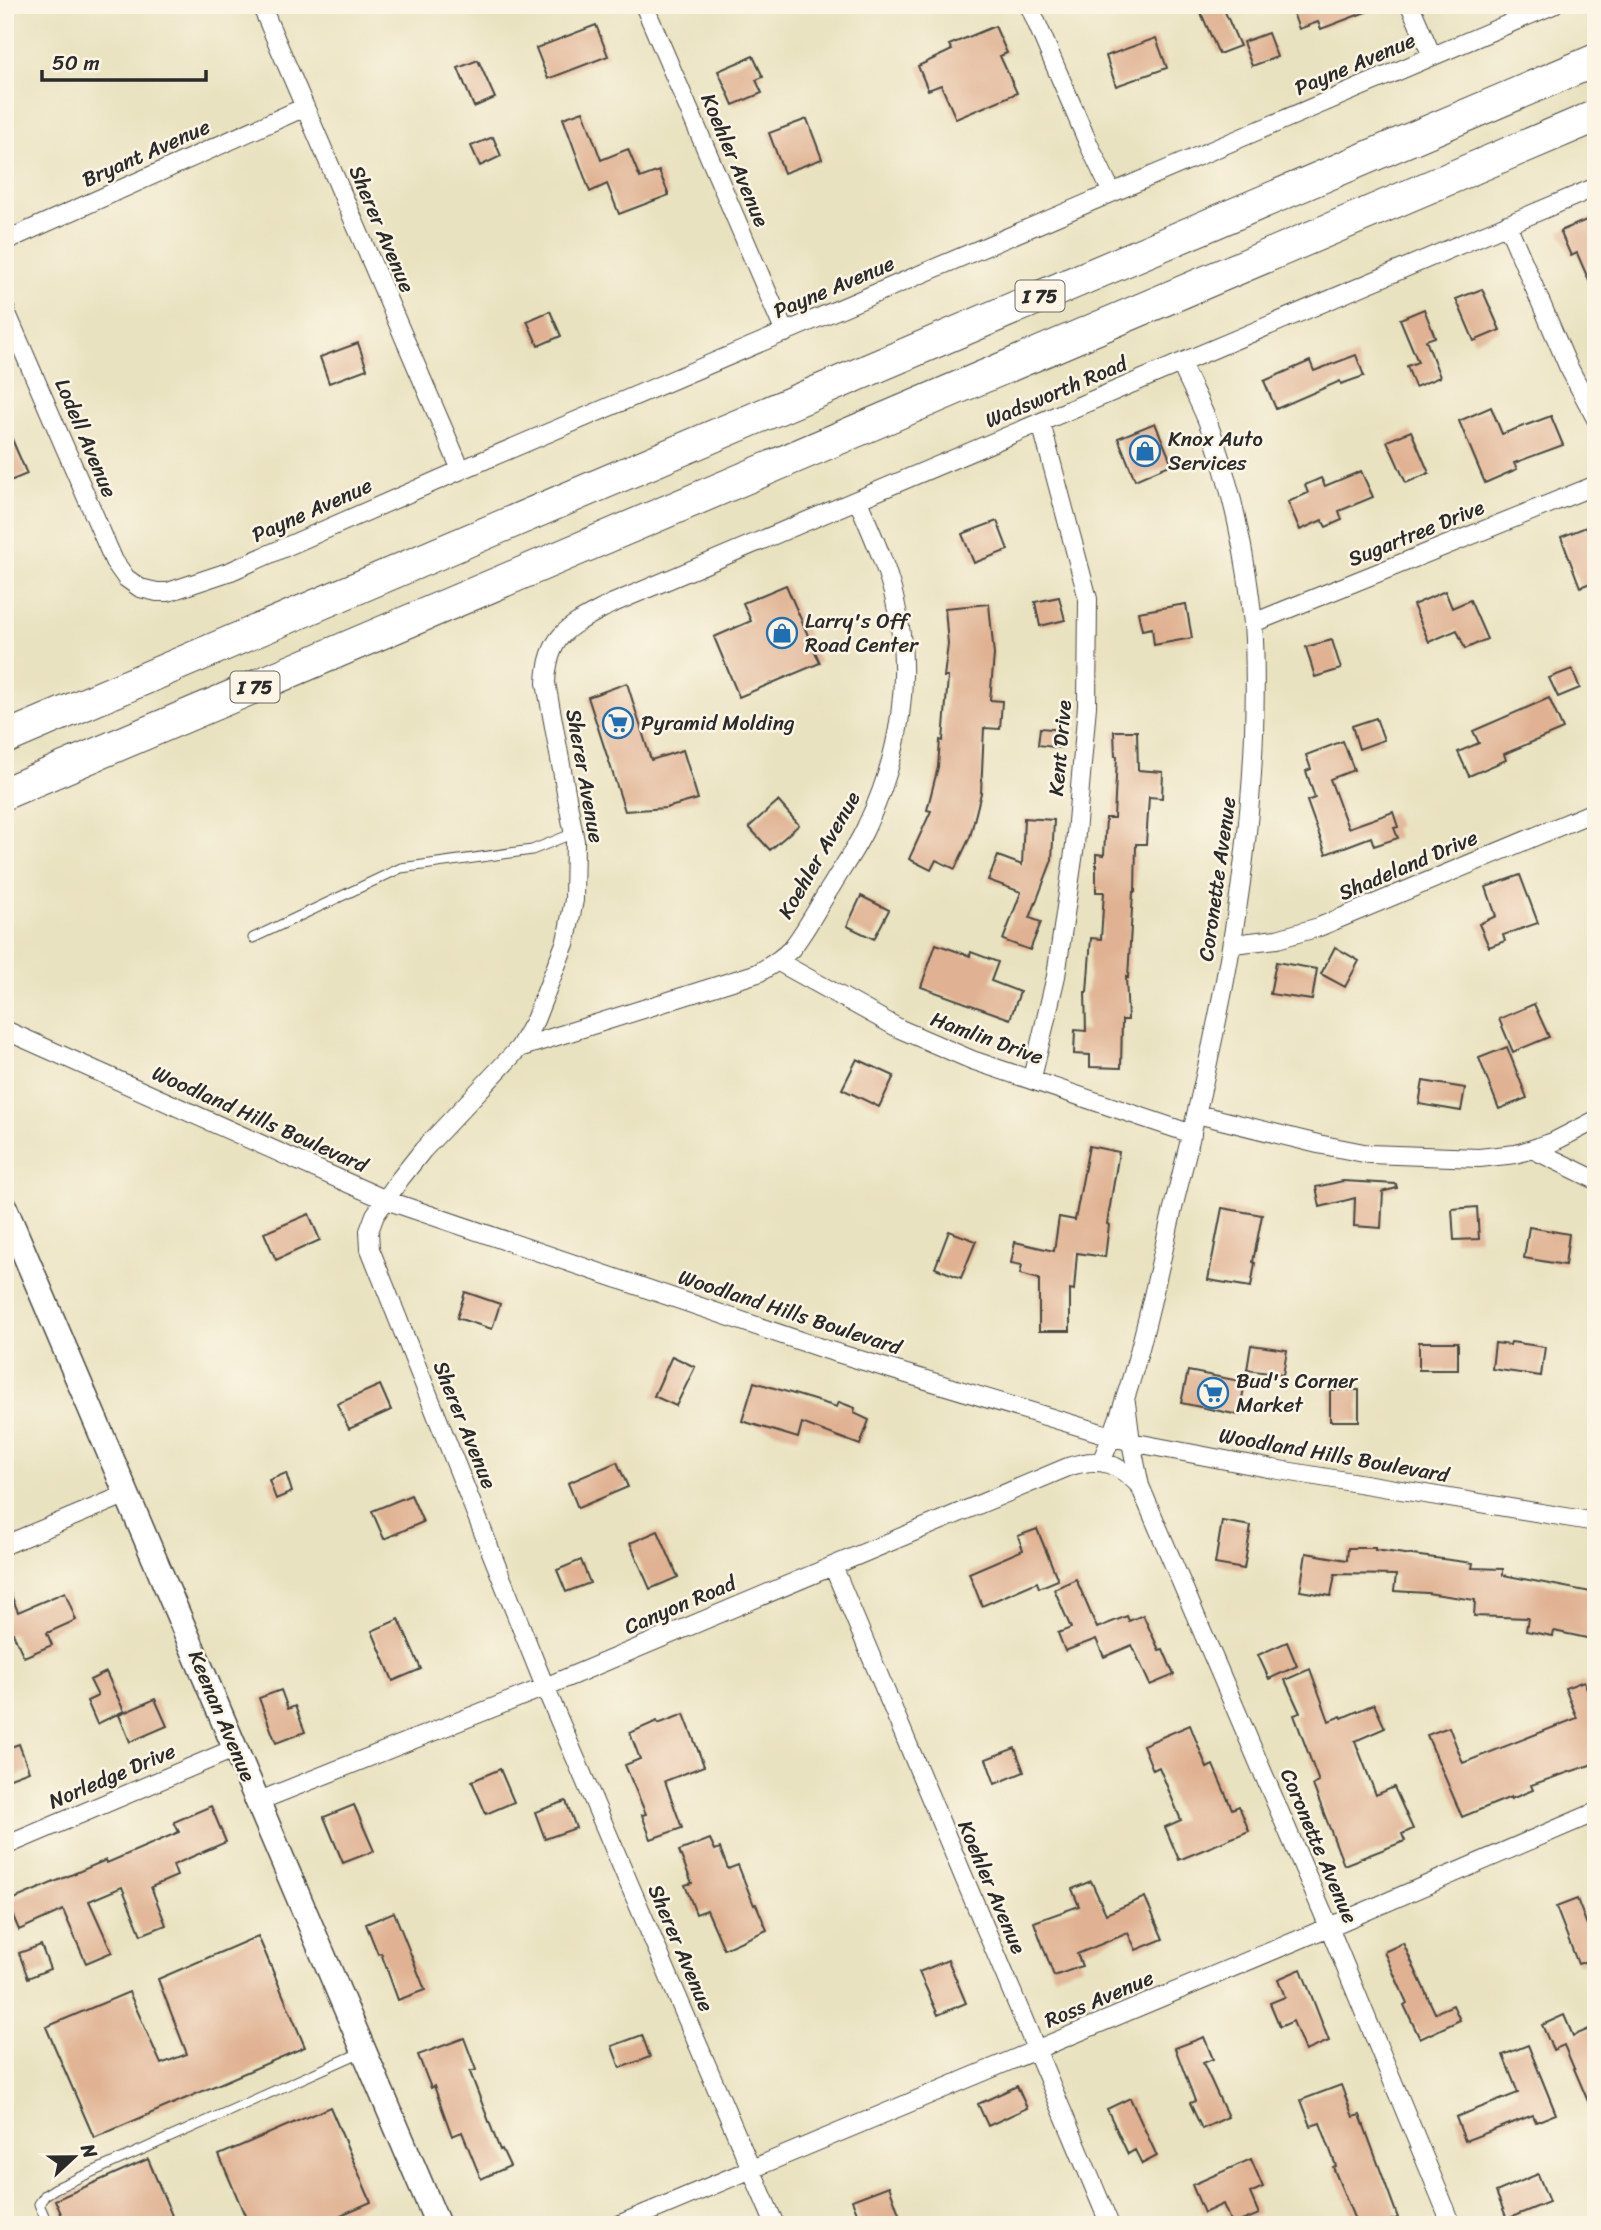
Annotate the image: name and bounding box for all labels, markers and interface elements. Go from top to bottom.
street label: Payne Avenue [1288,21,1422,107]
scale bar [42,38,206,82]
text: 50 m [52,44,100,82]
street label: Koehler Avenue [690,87,780,233]
street label: Bryant Avenue [76,108,217,198]
street label: Sherer Avenue [338,159,426,299]
street label: Payne Avenue [767,244,901,330]
road number: I 75 [1016,280,1064,312]
street label: Wadsworth Road [979,344,1135,439]
street label: Lodell Avenue [44,372,128,504]
place label: Knox Auto Services [1168,420,1263,482]
shop icon: Knox Auto Services [1128,434,1162,468]
street label: Payne Avenue [245,466,379,554]
street label: Sugartree Drive [1342,488,1490,578]
place label: Larry's Off Road Center [805,602,919,664]
shop icon: Larry's Off Road Center [765,616,799,650]
road number: I 75 [230,672,280,702]
street label: Kent Drive [1037,698,1083,798]
place label: Pyramid Molding [641,704,795,742]
street label: Sherer Avenue [555,706,616,846]
supermarket icon: Pyramid Molding [601,706,635,740]
street label: Koehler Avenue [767,784,871,926]
street label: Coronette Avenue [1187,794,1247,964]
street label: Shadeland Drive [1332,818,1484,912]
street label: Hamlin Drive [925,1000,1049,1076]
street label: Woodland Hills Boulevard [146,1054,376,1185]
street label: Woodland Hills Boulevard [673,1258,908,1367]
street label: Sherer Avenue [422,1355,508,1495]
place label: Bud's Corner Market [1236,1362,1358,1424]
supermarket icon: Bud's Corner Market [1196,1376,1230,1410]
street label: Woodland Hills Boulevard [1216,1416,1454,1494]
street label: Canyon Road [618,1564,744,1646]
street label: Keenan Avenue [177,1644,267,1788]
street label: Norledge Drive [42,1732,182,1820]
street label: Coronette Avenue [1269,1762,1369,1930]
street label: Koehler Avenue [947,1814,1037,1960]
street label: Sherer Avenue [637,1878,725,2018]
street label: Ross Avenue [1038,1959,1160,2039]
north arrow [38,2122,108,2192]
text: N [71,2138,107,2164]

